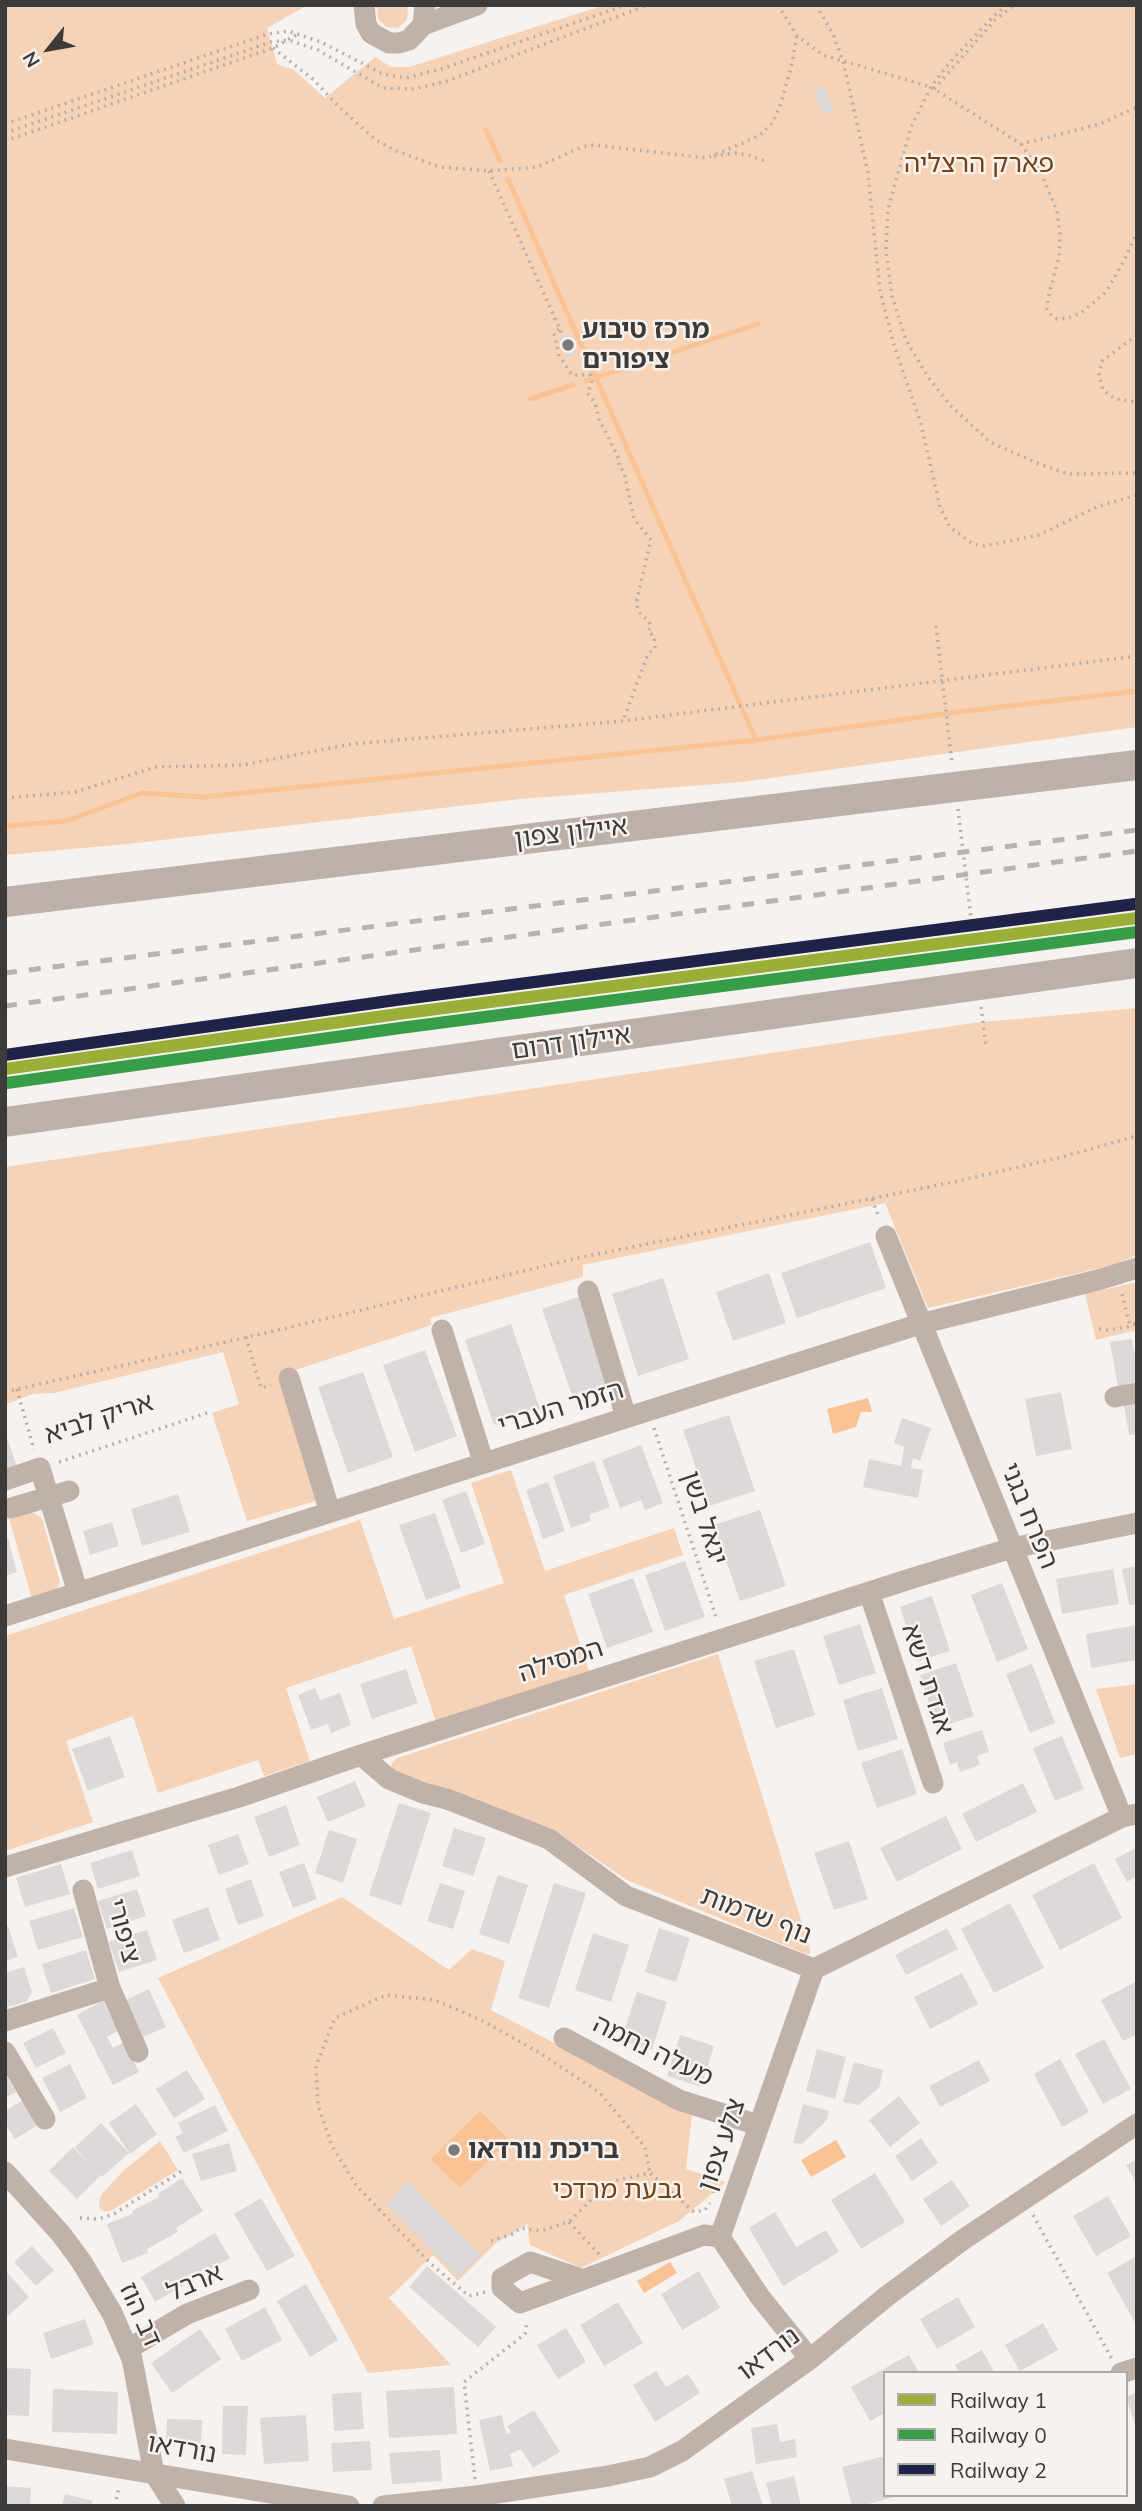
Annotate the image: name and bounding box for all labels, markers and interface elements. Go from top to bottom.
north arrow [14,14,84,84]
text: N [17,47,45,72]
park label: פארק הרצליה [904,148,1054,180]
place label: מרכז טיבוע ציפורים [582,314,710,376]
marker: מרכז טיבוע ציפורים [560,337,576,353]
street label: איילון צפון [513,811,629,855]
street label: איילון דרום [509,1019,633,1067]
street label: הזמר העברי [494,1374,628,1442]
street label: אריק לביא [41,1387,157,1451]
street label: הפרח בגני [994,1459,1064,1573]
street label: יגאל בשן [674,1467,734,1569]
street label: אגדת דשא [894,1620,960,1738]
street label: המסילה [515,1633,607,1689]
street label: נוף שדמות [696,1881,816,1951]
street label: ציפורי [99,1895,147,1967]
street label: מעלה נחמה [588,2009,718,2093]
street label: צלע צפון [692,2095,752,2195]
place label: בריכת נורדאו [468,2134,619,2166]
marker: בריכת נורדאו [446,2142,462,2158]
park label: גבעת מרדכי [552,2174,682,2206]
street label: ארבל [162,2257,228,2309]
street label: דב הוז [112,2278,168,2352]
street label: נורדאו [732,2321,806,2387]
legend [883,2371,1128,2497]
text: Railway 1 [950,2387,1047,2413]
text: Railway 0 [950,2422,1047,2448]
street label: נורדאו [145,2428,219,2470]
text: Railway 2 [950,2457,1047,2483]

